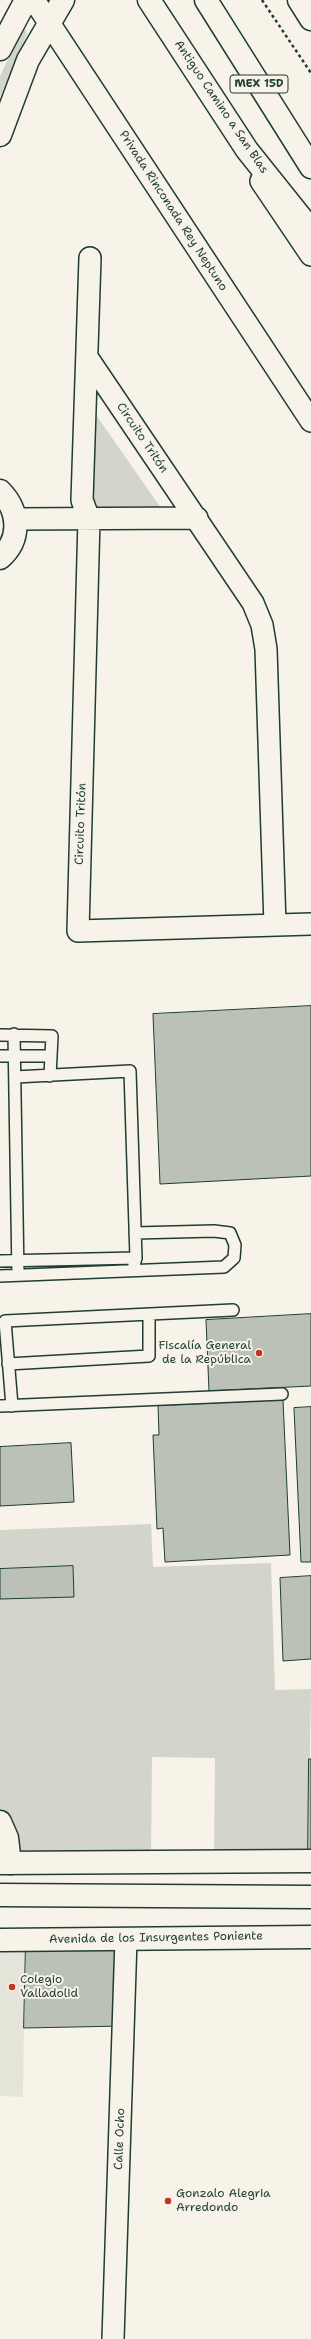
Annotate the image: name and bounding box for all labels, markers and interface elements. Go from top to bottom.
street label: Antiguo Camino a San Blas [171,38,271,176]
road number: MEX 15D [230,75,288,93]
street label: Privada Rinconada Rey Neptuno [116,128,230,294]
street label: Circuito Tritón [113,400,171,476]
street label: Circuito Tritón [72,783,90,865]
place label: Fiscalía General de la República [158,1339,251,1367]
marker: Fiscalía General de la República [254,1348,264,1358]
street label: Avenida de los Insurgentes Poniente [49,1929,263,1947]
place label: Colegio Valladolid [20,1973,78,2001]
marker: Colegio Valladolid [7,1982,17,1992]
street label: Calle Ocho [112,2108,128,2170]
place label: Gonzalo Alegria Arredondo [176,2187,271,2215]
marker: Gonzalo Alegria Arredondo [163,2196,173,2206]

